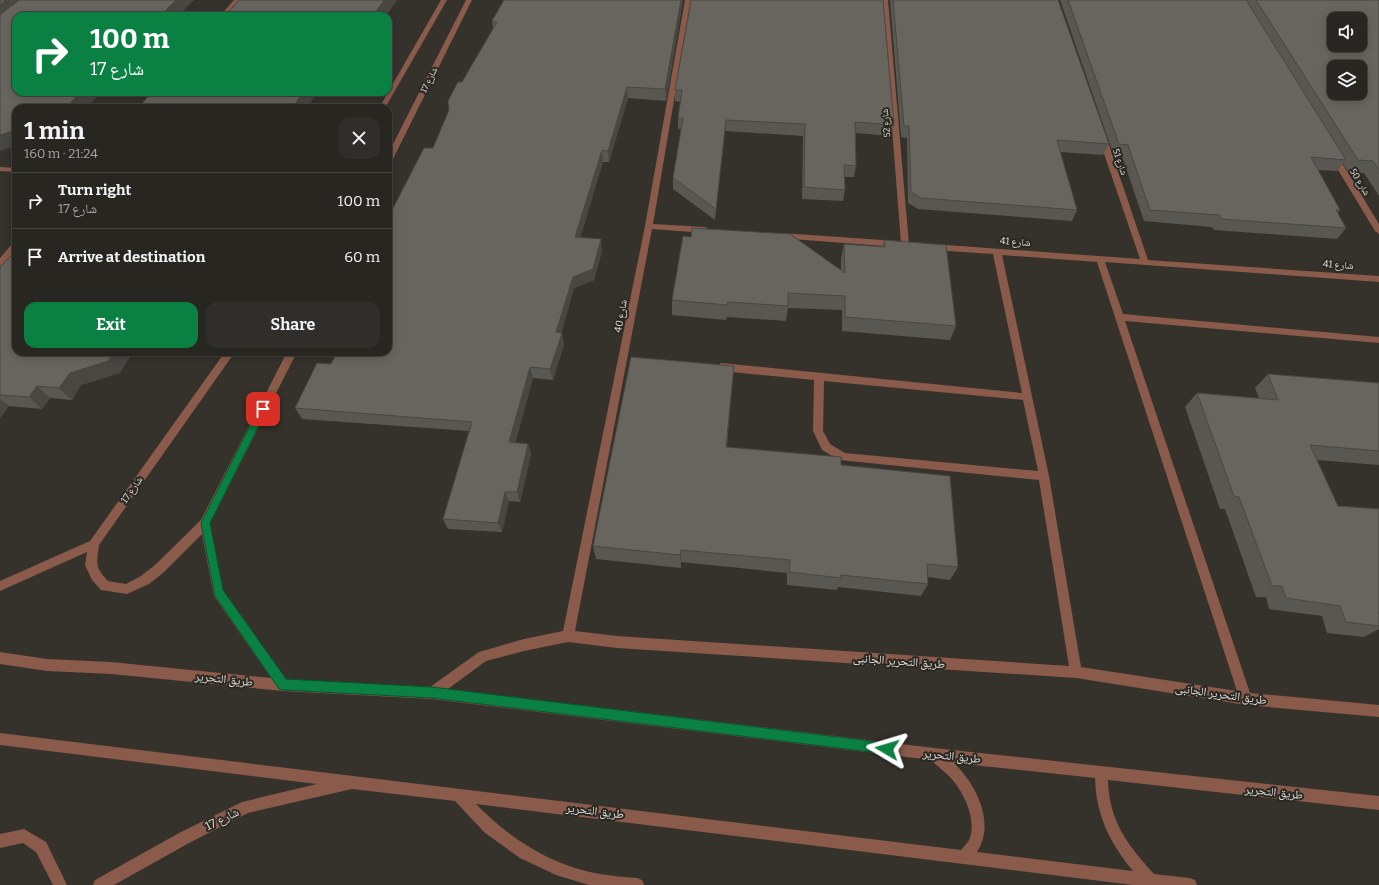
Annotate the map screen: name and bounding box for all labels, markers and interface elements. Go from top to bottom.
map controls [1327,12,1367,100]
button: sound [1327,12,1367,52]
text: 100 m [90,22,169,55]
icon: right [24,28,76,80]
text: شارع 17 [90,58,144,80]
button: layers [1327,60,1367,100]
street label: شارع 17 [418,66,441,95]
street label: شارع 52 [880,108,893,138]
text: 1 min [24,117,85,145]
button: close [338,117,380,159]
text: 160 m · 21:24 [24,146,98,161]
street label: شارع 51 [1110,147,1129,177]
street label: شارع 50 [1347,167,1372,198]
text: Turn right [58,181,131,199]
icon: right [24,190,46,212]
text: 100 m [337,192,380,210]
text: شارع 17 [58,201,97,216]
street label: شارع 41 [999,235,1031,249]
icon: arrive [24,246,46,268]
text: Arrive at destination [58,248,205,266]
text: 60 m [344,248,380,266]
street label: شارع 41 [1322,258,1354,272]
street label: شارع 40 [612,298,630,333]
button: Exit [24,302,198,348]
button: Share [206,302,380,348]
pin [246,392,280,426]
icon: arrive [252,398,274,420]
street label: شارع 17 [118,474,146,506]
street label: طريق التحرير الجانبى [852,651,946,672]
street label: طريق التحرير [193,669,254,689]
street label: طريق التحرير الجانبى [1174,681,1268,708]
position arrow [866,728,908,770]
street label: طريق التحرير [921,746,982,766]
street label: طريق التحرير [1243,782,1304,802]
street label: طريق التحرير [564,800,625,822]
street label: شارع 17 [203,805,242,834]

